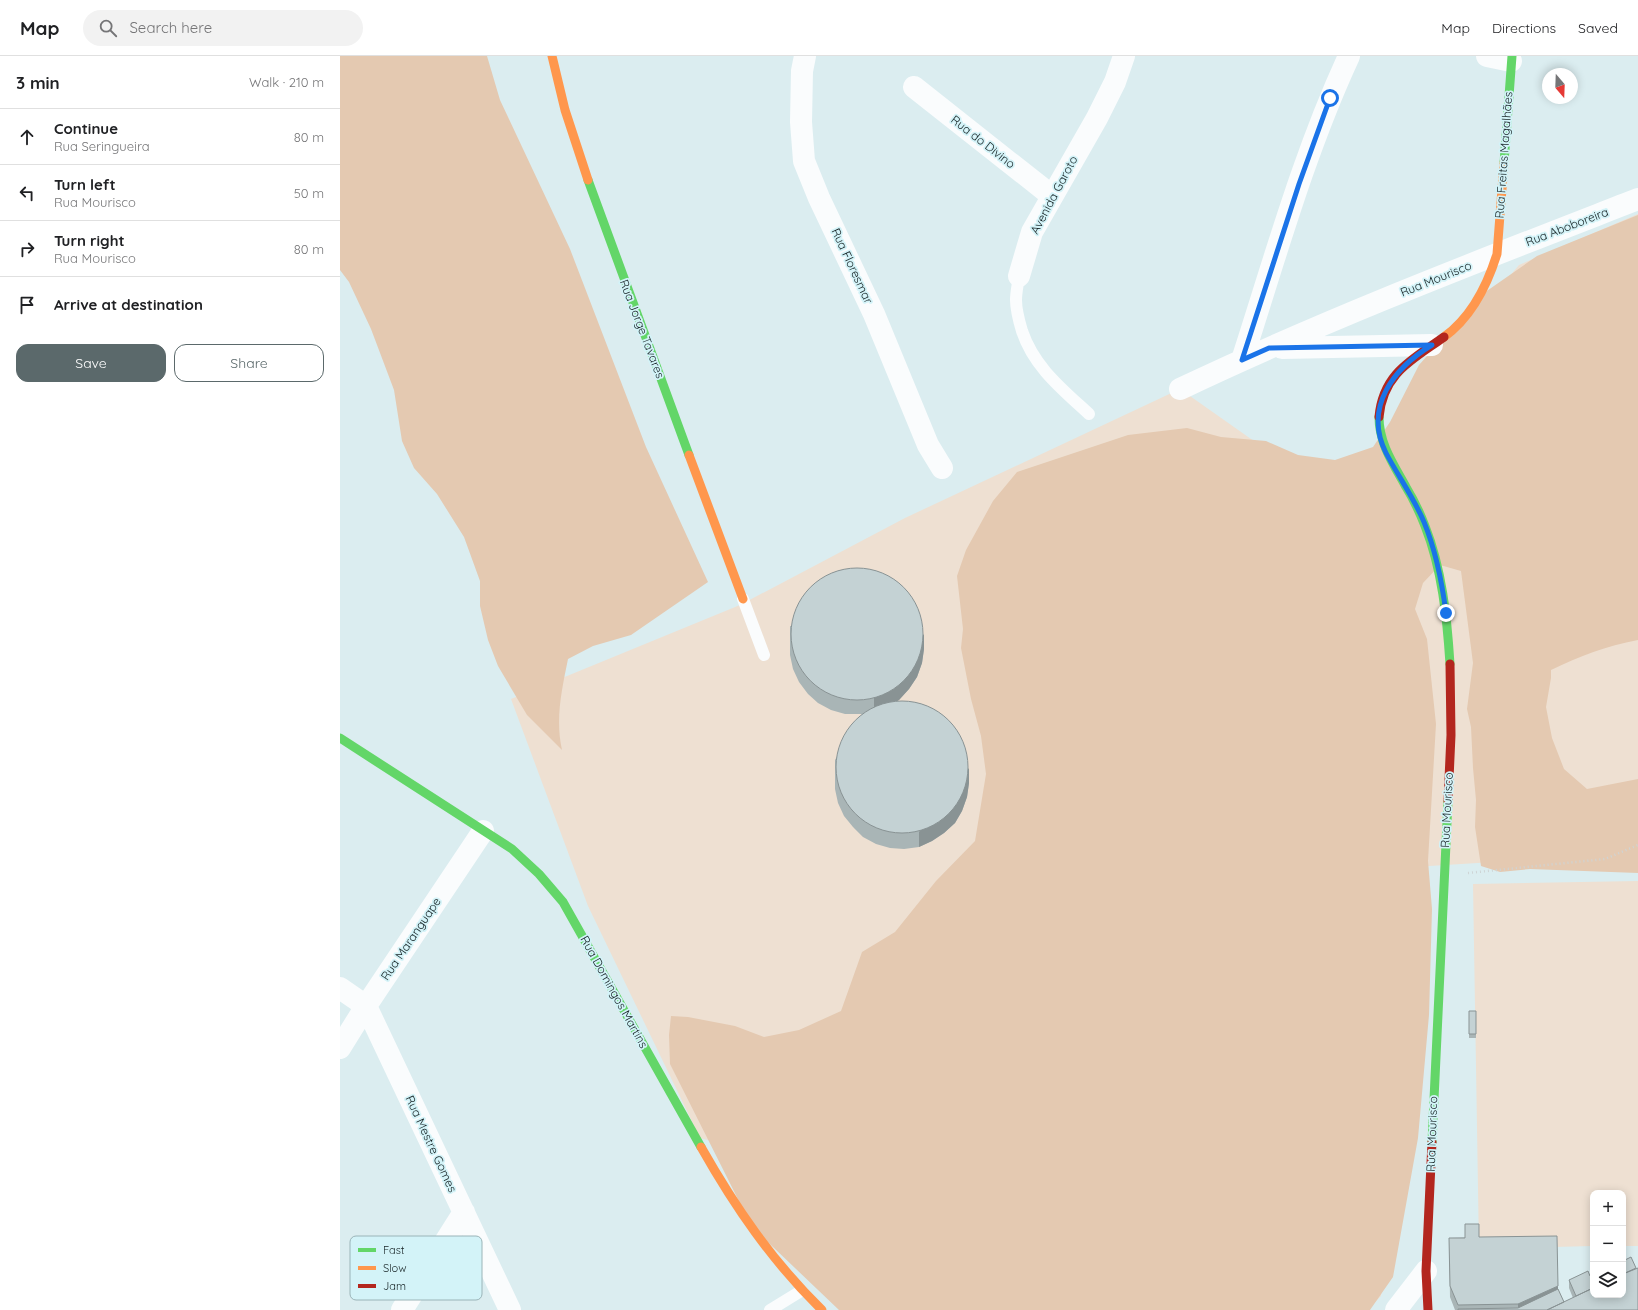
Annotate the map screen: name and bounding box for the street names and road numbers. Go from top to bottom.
street label: Rua Freitas Magalhães [1492,91,1515,219]
street label: Rua do Divino [948,112,1018,171]
street label: Avenida Garoto [1027,153,1080,236]
street label: Rua Aboboreira [1523,204,1610,249]
street label: Rua Floresmar [828,226,877,306]
street label: Rua Mourisco [1398,257,1474,300]
street label: Rua Jorge Tavares [617,277,668,381]
street label: Rua Mourisco [1437,772,1456,848]
street label: Rua Maranguape [377,894,444,983]
street label: Rua Domingos Martins [577,933,652,1051]
street label: Rua Mestre Gomes [402,1093,461,1195]
street label: Rua Mourisco [1423,1096,1440,1172]

